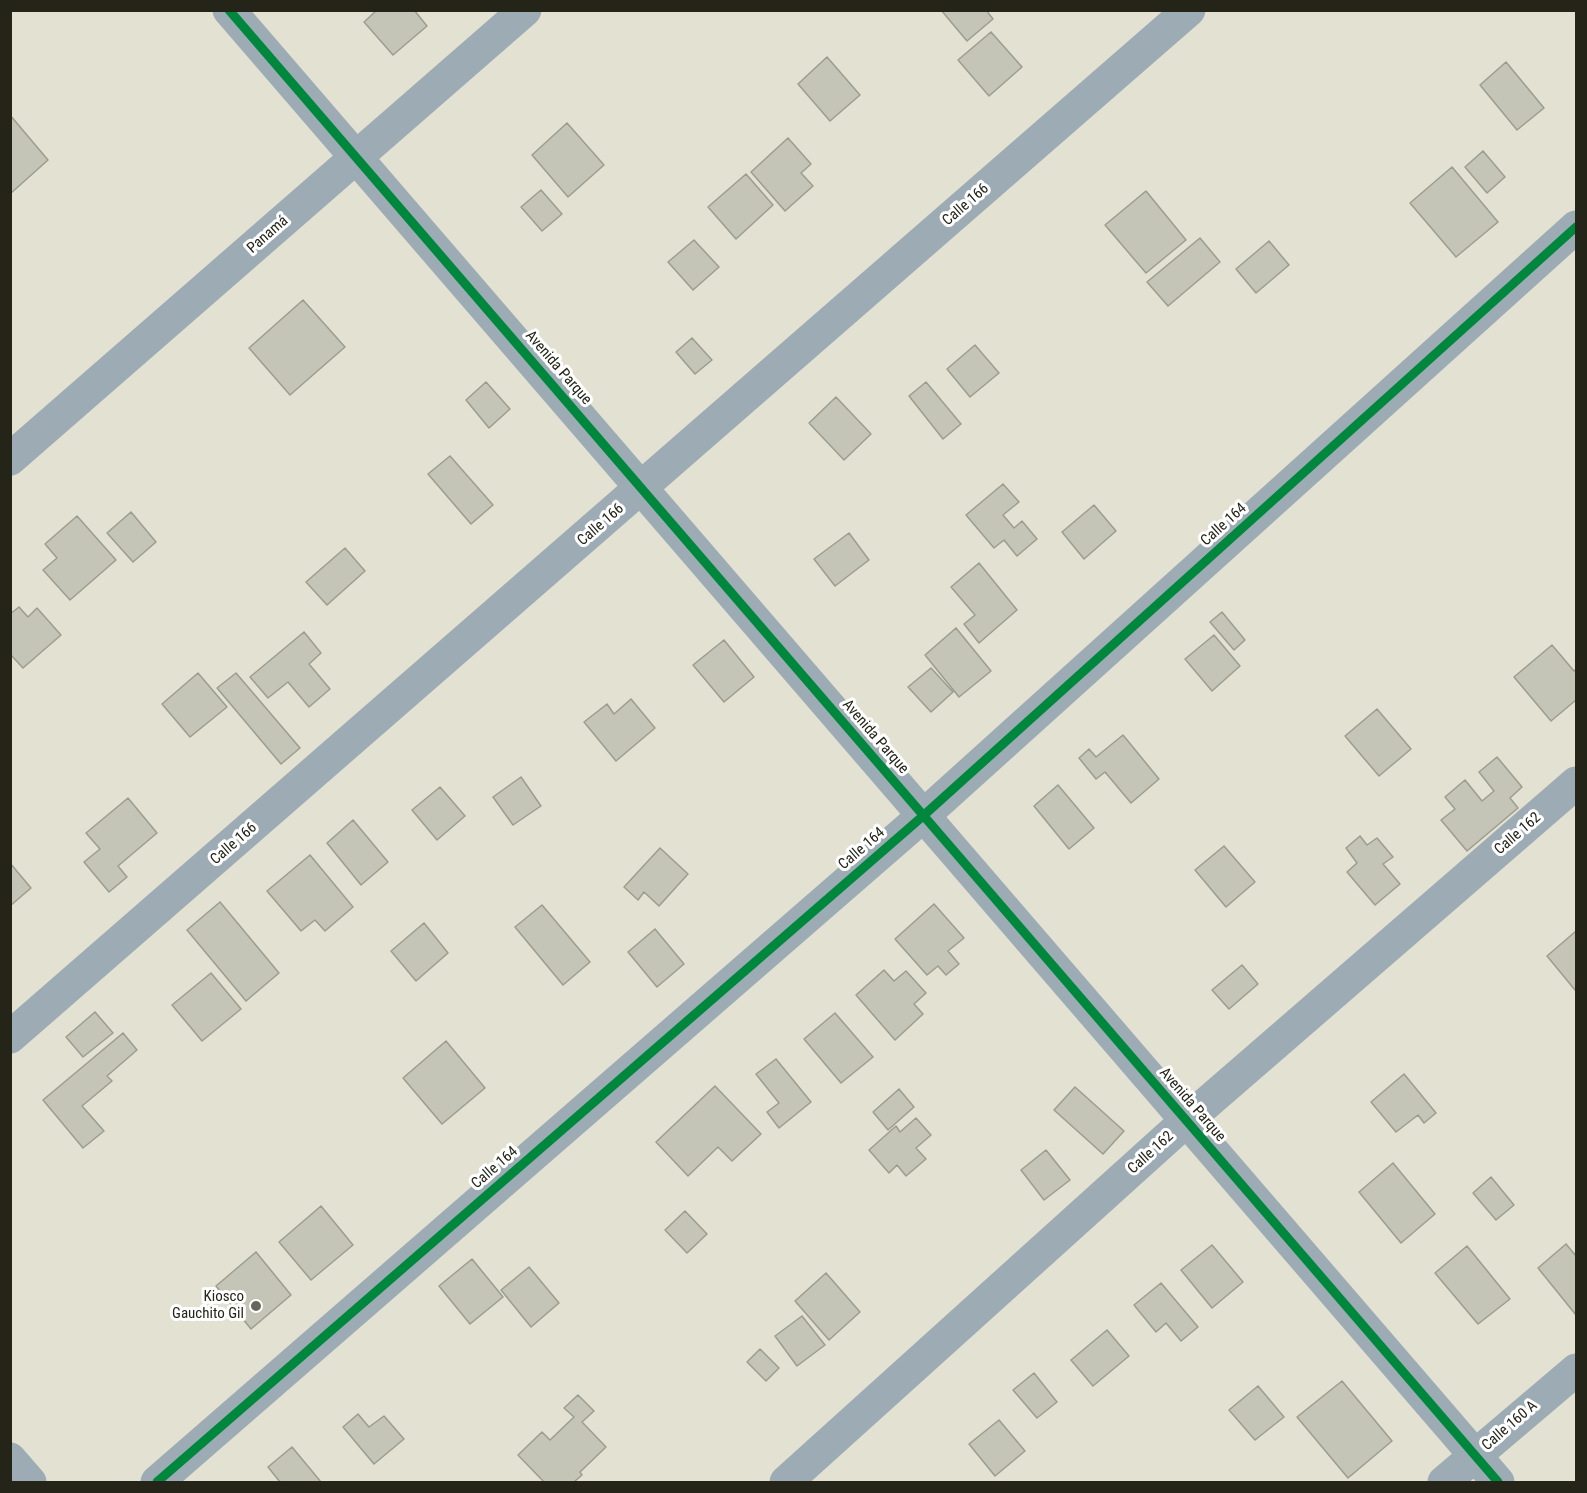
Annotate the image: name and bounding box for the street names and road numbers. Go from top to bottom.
street label: Calle 166 [939,180,993,230]
street label: Panamá [244,212,292,258]
street label: Avenida Parque [521,327,595,409]
street label: Calle 166 [574,500,628,550]
street label: Calle 164 [1197,500,1251,550]
street label: Avenida Parque [838,696,912,778]
street label: Calle 162 [1491,809,1545,859]
street label: Calle 166 [207,819,261,869]
street label: Calle 164 [835,824,889,874]
street label: Avenida Parque [1155,1064,1229,1146]
street label: Calle 162 [1124,1128,1178,1178]
street label: Calle 164 [468,1143,522,1193]
street label: Calle 160 A [1479,1397,1541,1455]

